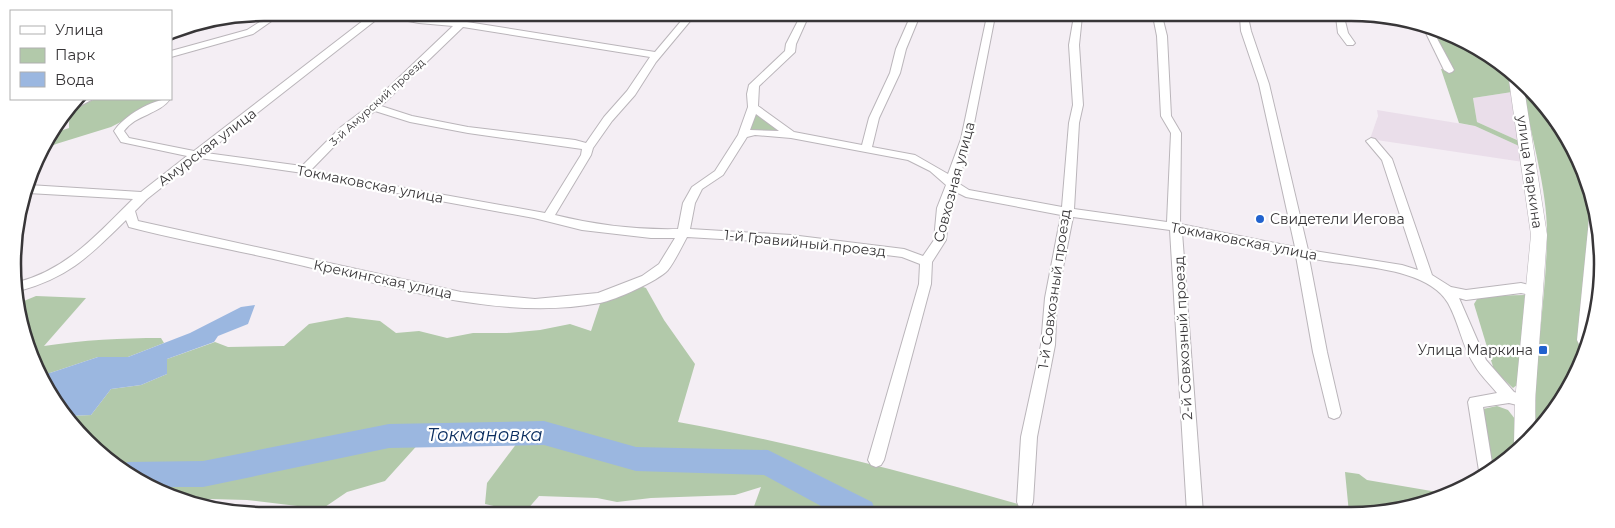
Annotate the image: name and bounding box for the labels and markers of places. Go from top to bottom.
place label: Свидетели Иегова [1270,210,1405,228]
marker: Свидетели Иегова [1254,213,1266,225]
place label: Улица Маркина [1417,341,1533,359]
marker: Улица Маркина [1537,344,1549,356]

